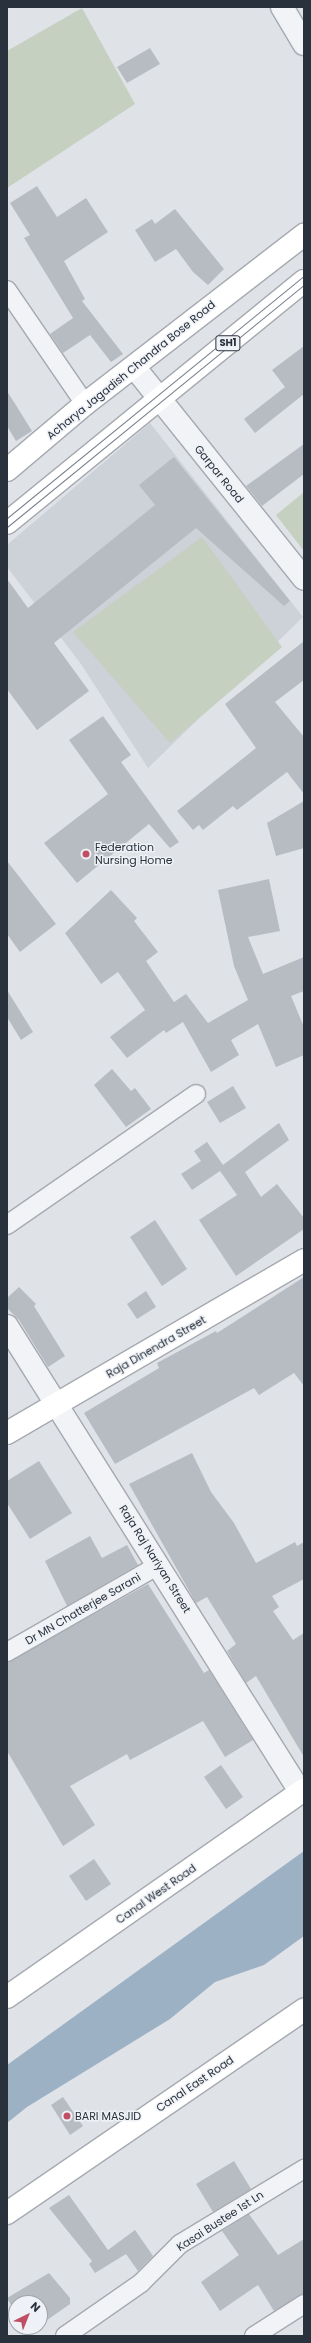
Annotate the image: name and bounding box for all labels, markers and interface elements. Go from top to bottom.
street label: Acharya Jagadish Chandra Bose Road [44,298,218,442]
road number: SH1 [215,335,241,351]
street label: Garpar Road [192,442,246,506]
place label: Federation Nursing Home [95,841,173,867]
marker: Federation Nursing Home [80,848,92,860]
street label: Raja Dinendra Street [104,1313,208,1381]
street label: Raja Raj Nariyan Street [116,1503,194,1615]
street label: Dr MN Chatterjee Sarani [23,1570,143,1648]
street label: Canal West Road [113,1861,199,1927]
street label: Canal East Road [154,2053,236,2115]
place label: BARI MASJID [75,2109,141,2123]
marker: BARI MASJID [62,2111,72,2121]
street label: Kasai Bustee 1st Ln [174,2188,266,2254]
north arrow [8,2295,48,2335]
text: N [27,2298,44,2316]

